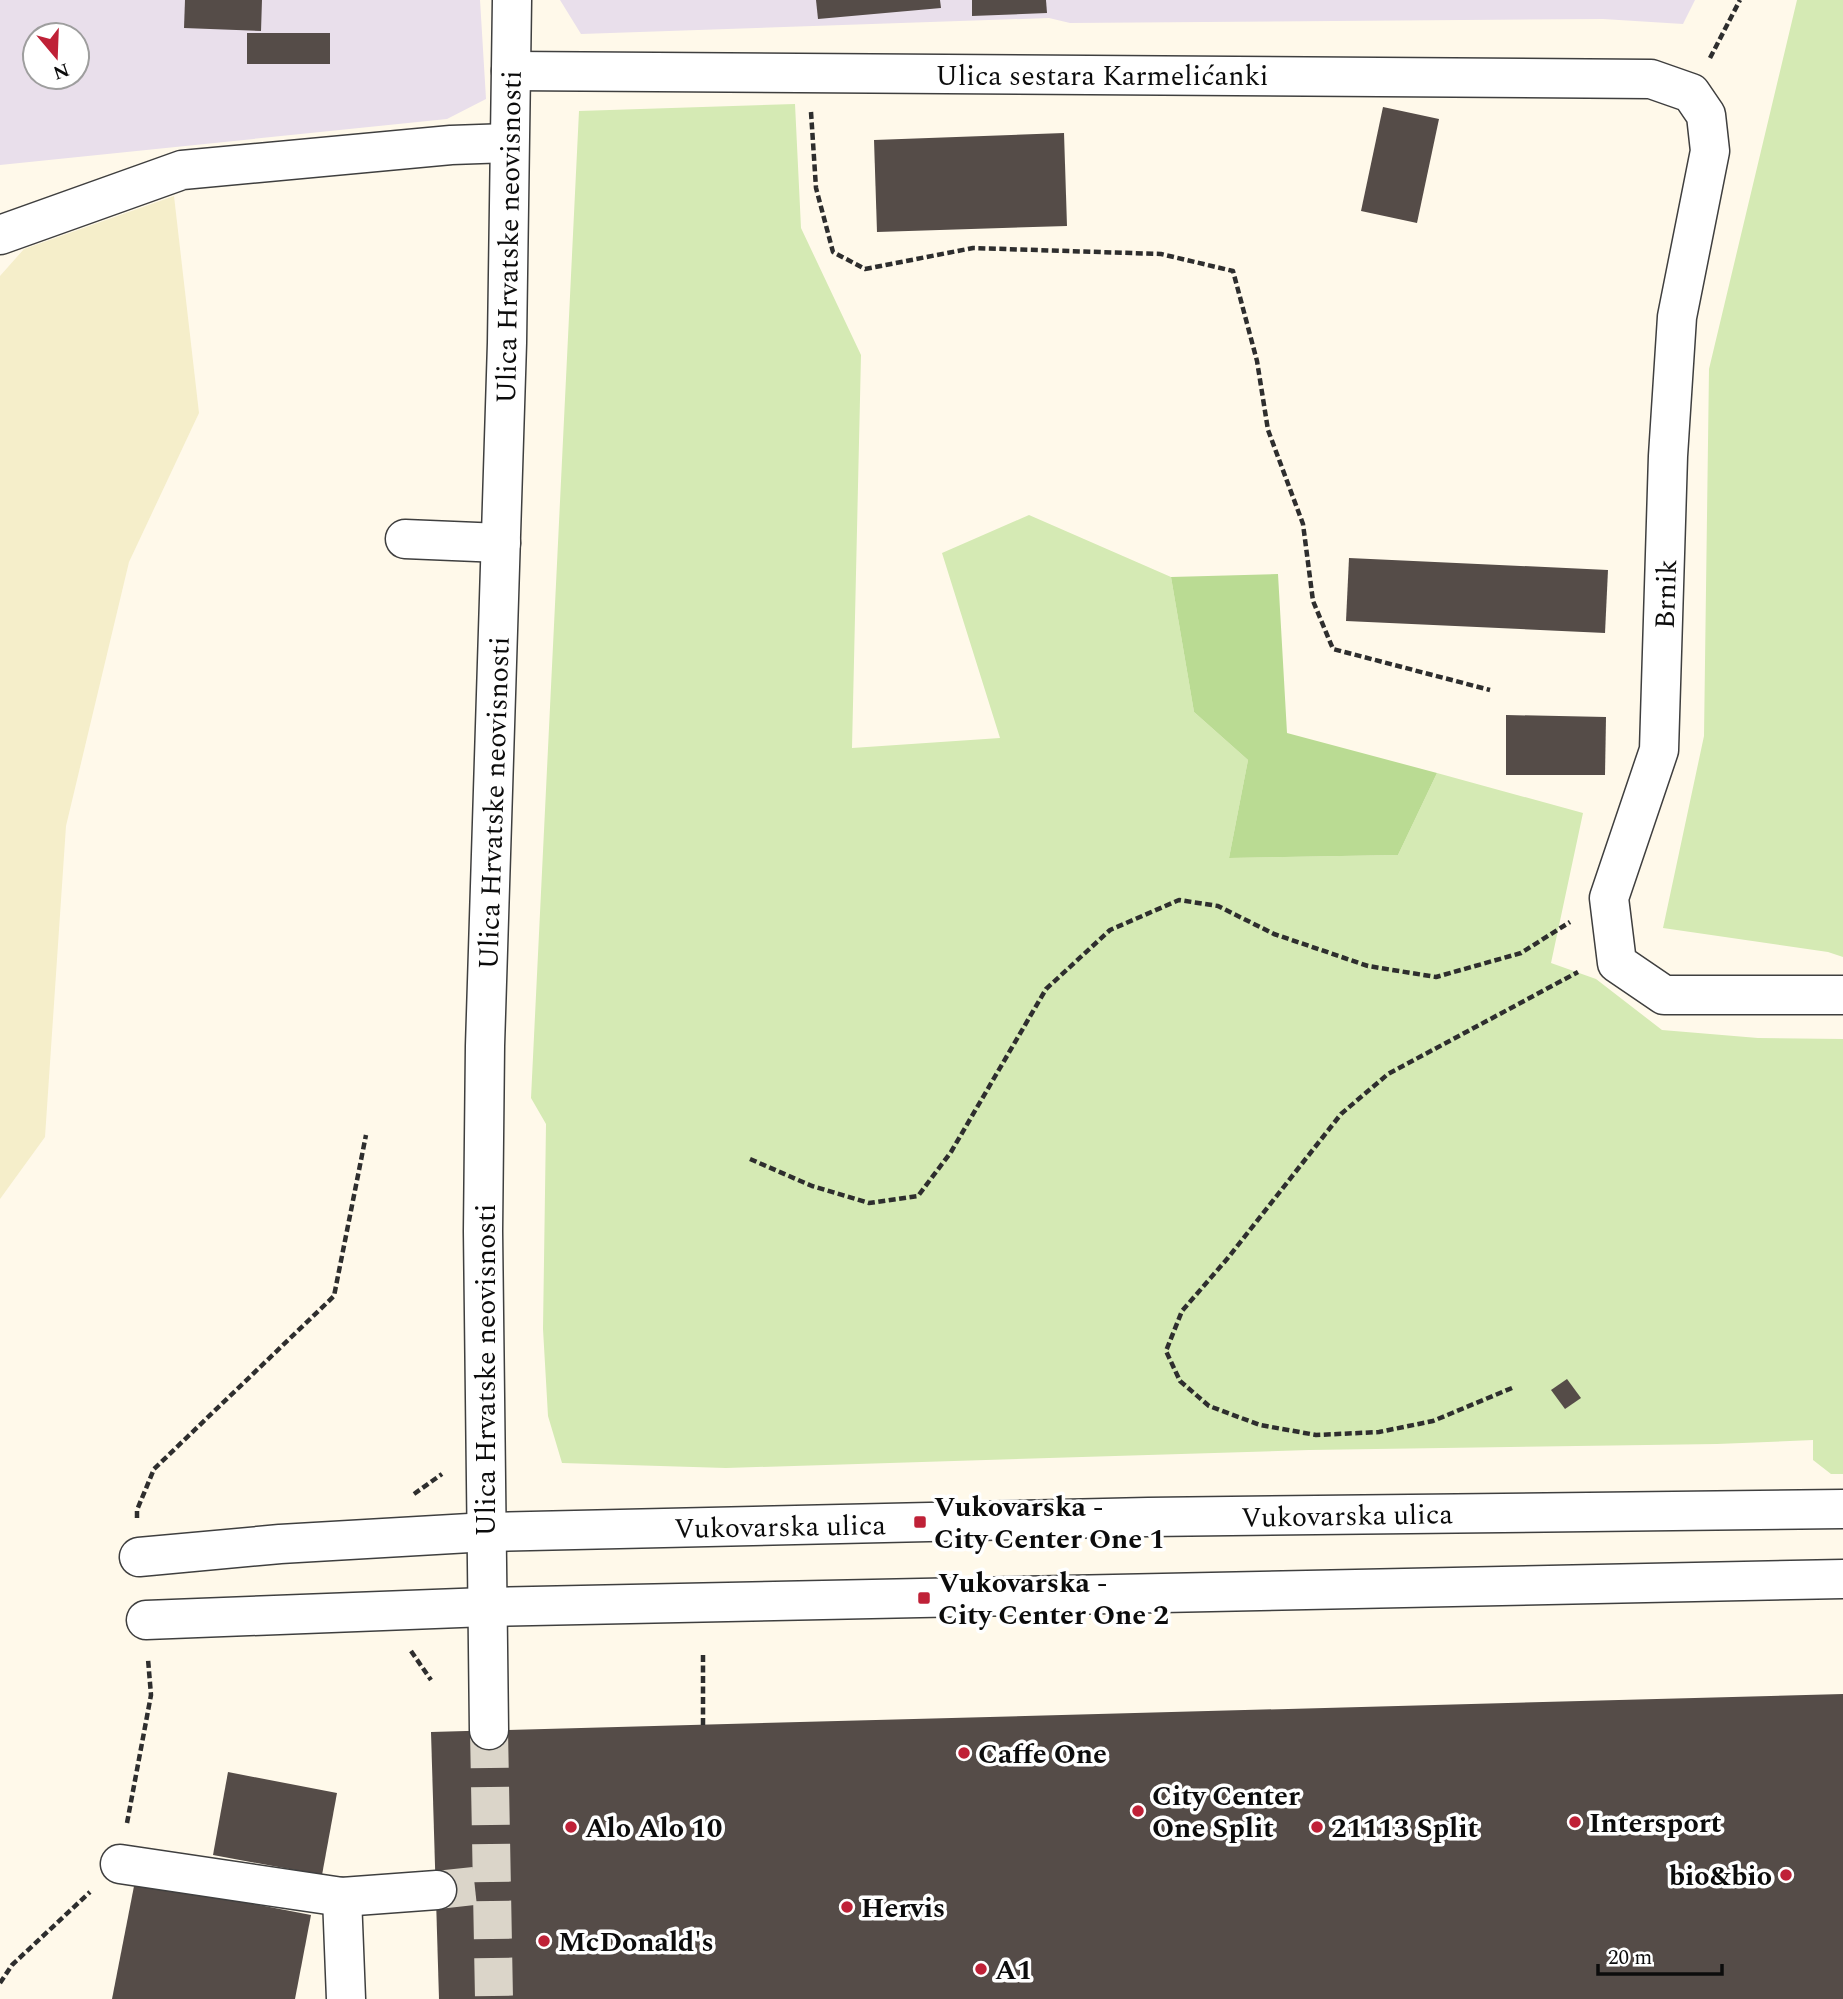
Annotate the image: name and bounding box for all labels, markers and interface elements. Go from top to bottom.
north arrow [21,21,91,91]
text: N [49,54,73,87]
street label: Ulica sestara Karmelićanki [936,55,1268,98]
street label: Ulica Hrvatske neovisnosti [485,70,534,404]
street label: Brnik [1644,558,1689,630]
street label: Ulica Hrvatske neovisnosti [467,636,522,970]
street label: Ulica Hrvatske neovisnosti [465,1203,508,1537]
place label: Vukovarska - City Center One 1 [934,1486,1165,1561]
street label: Vukovarska ulica [1241,1493,1454,1540]
street label: Vukovarska ulica [674,1504,887,1551]
marker: Vukovarska - City Center One 1 [912,1514,928,1530]
place label: Vukovarska - City Center One 2 [938,1562,1169,1637]
marker: Vukovarska - City Center One 2 [916,1590,932,1606]
place label: Caffe One [978,1733,1107,1776]
marker: Caffe One [956,1745,972,1761]
place label: City Center One Split [1152,1775,1300,1850]
place label: Intersport [1589,1802,1722,1845]
marker: City Center One Split [1130,1803,1146,1819]
place label: Alo Alo 10 [585,1807,722,1850]
place label: 21113 Split [1331,1807,1479,1850]
marker: Intersport [1567,1814,1583,1830]
marker: Alo Alo 10 [563,1819,579,1835]
marker: 21113 Split [1309,1819,1325,1835]
place label: bio&bio [1669,1855,1772,1898]
marker: bio&bio [1778,1867,1794,1883]
place label: Hervis [861,1887,945,1930]
marker: Hervis [839,1899,855,1915]
place label: McDonald's [558,1921,714,1964]
scale bar [1598,1932,1722,1976]
marker: McDonald's [536,1933,552,1949]
text: 20 m [1608,1942,1652,1974]
place label: A1 [995,1949,1032,1992]
marker: A1 [973,1961,989,1977]

